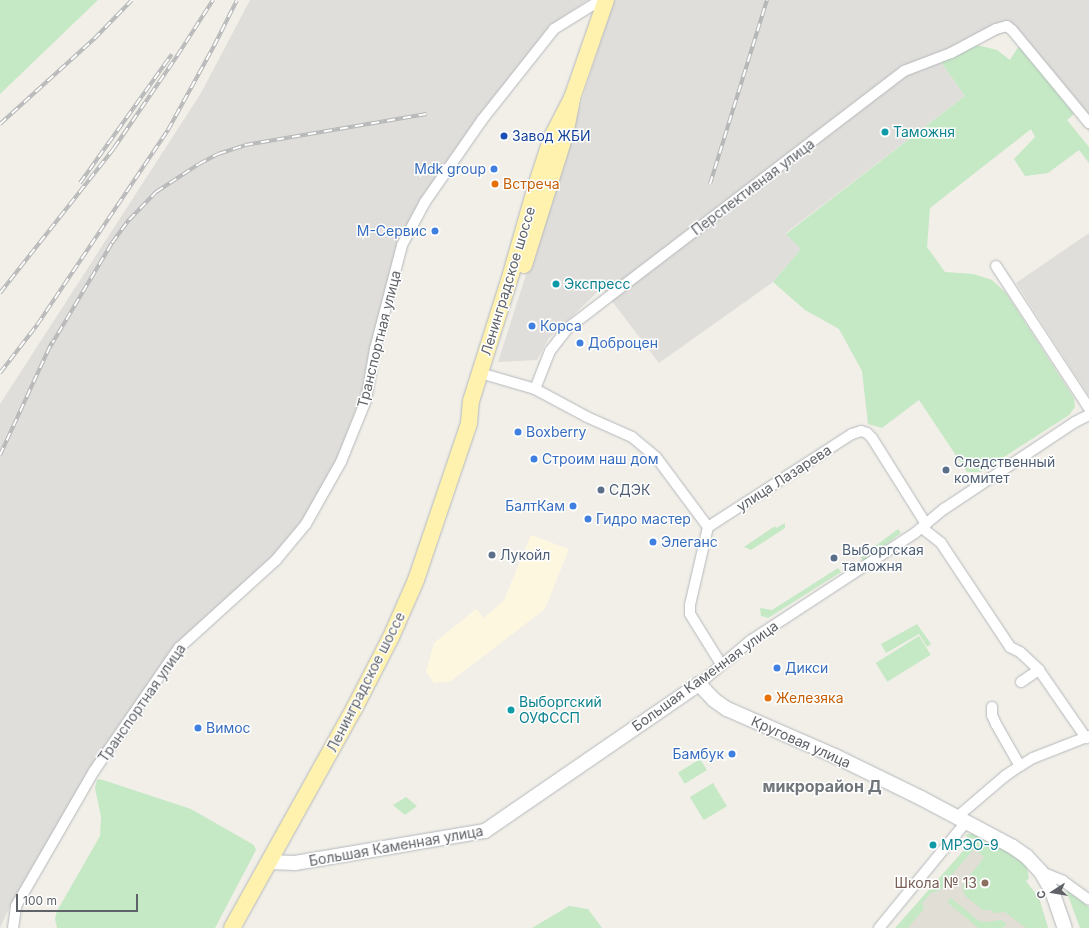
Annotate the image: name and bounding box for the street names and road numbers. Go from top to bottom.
street label: Перспективная улица [688,135,818,239]
street label: Ленинградское шоссе [477,204,539,358]
street label: Транспортная улица [354,269,404,409]
street label: улица Лазарева [734,441,834,515]
street label: Ленинградское шоссе [323,609,409,755]
street label: Большая Каменная улица [629,617,781,735]
street label: Транспортная улица [95,641,189,765]
street label: Круговая улица [749,713,853,771]
street label: Большая Каменная улица [308,822,484,870]

